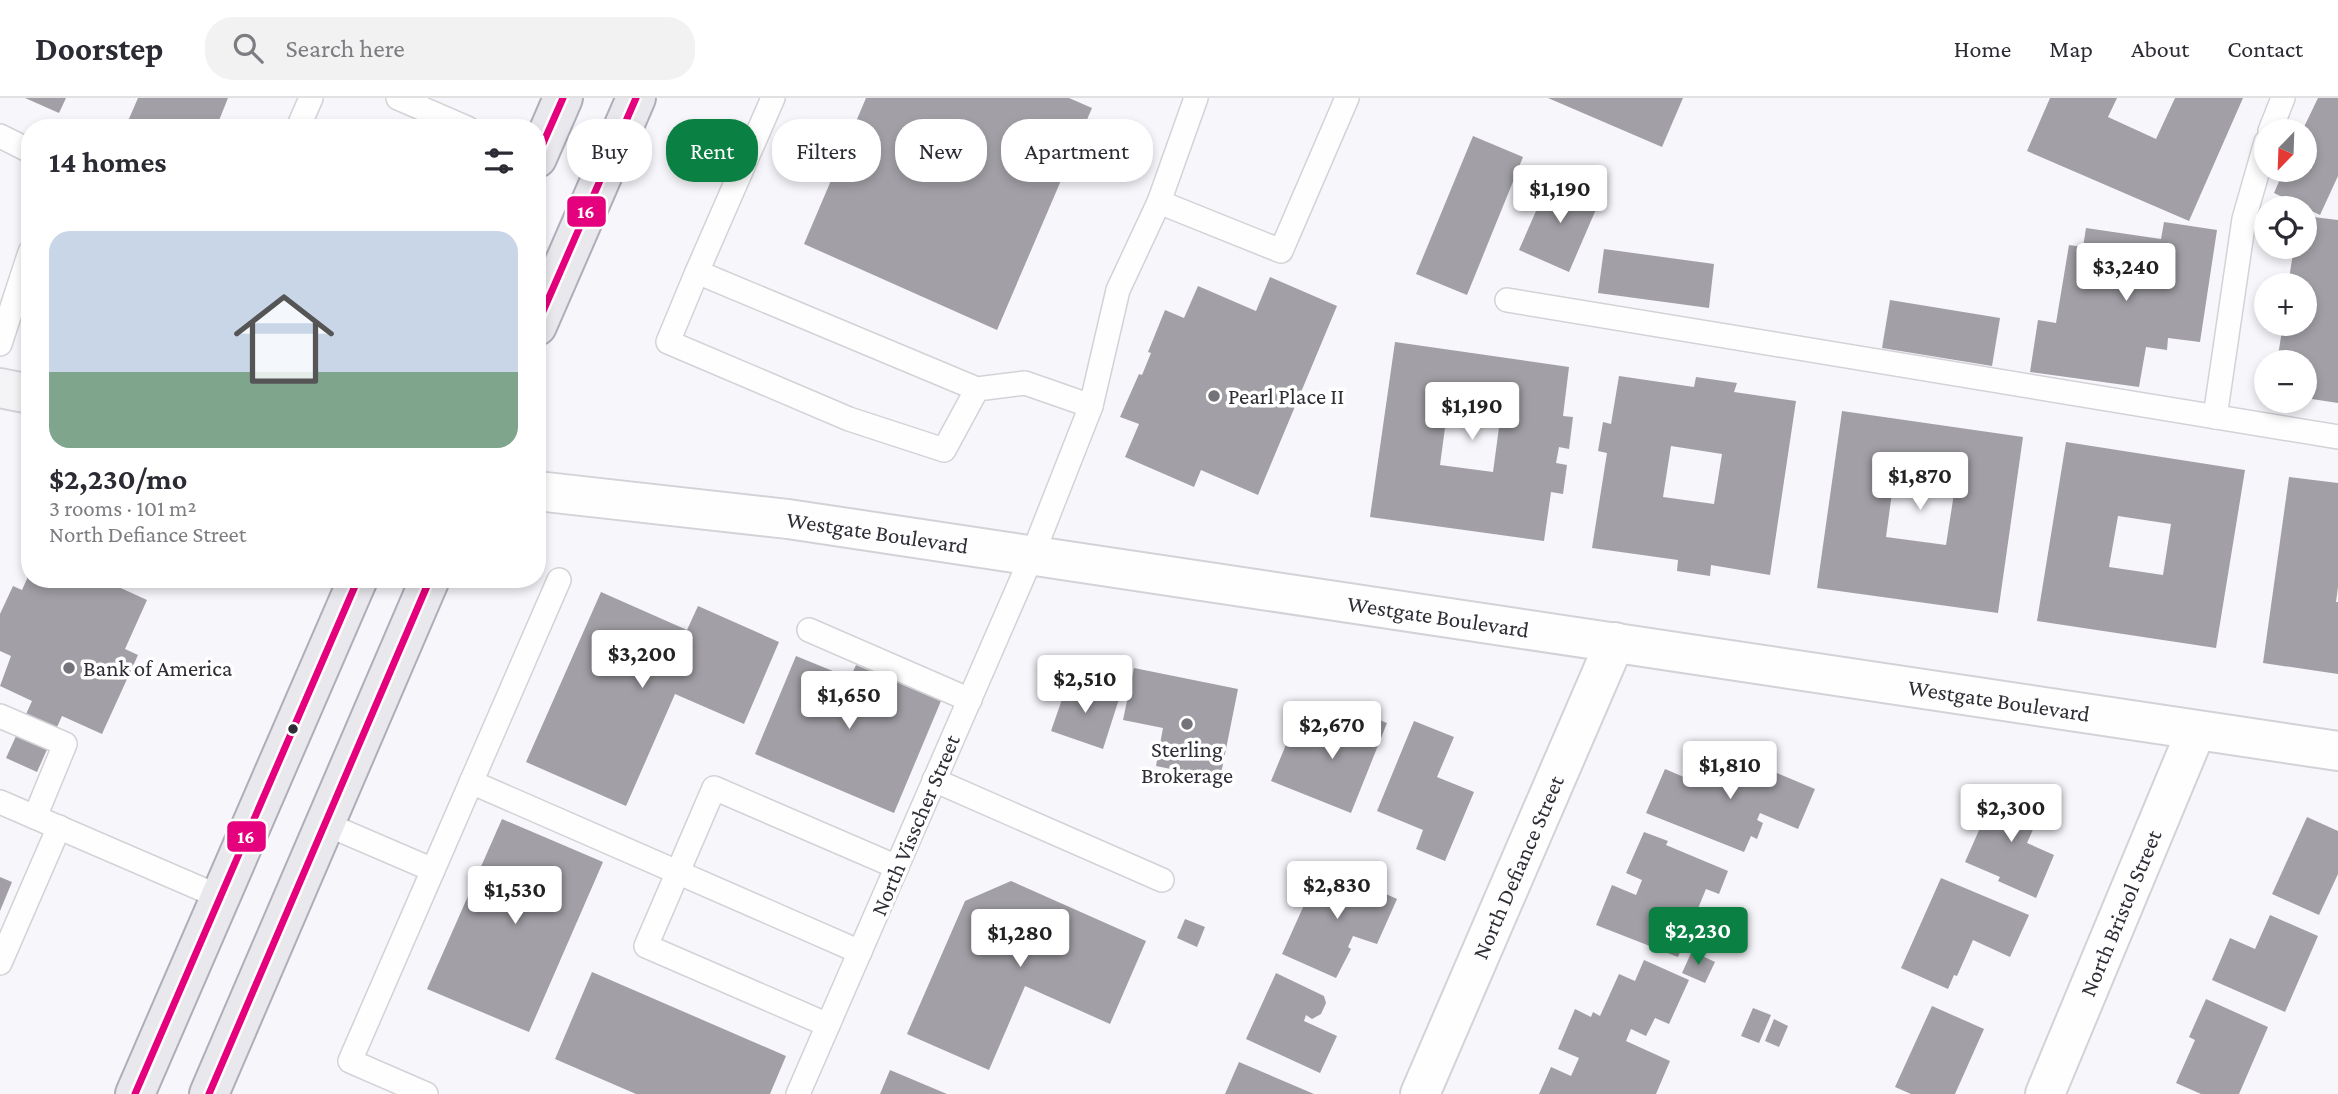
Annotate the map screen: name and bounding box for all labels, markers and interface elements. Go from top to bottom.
search box [205,17,695,80]
icon: search [229,29,267,67]
text: Doorstep [35,30,163,67]
text: Search here [285,34,405,63]
text: Home [1954,35,2011,62]
text: Map [2049,35,2093,62]
text: About [2131,35,2189,62]
text: Contact [2227,35,2303,62]
chip: Buy [567,119,652,182]
chip: Rent [666,119,758,182]
chip: Filters [772,119,881,182]
chip: New [895,119,987,182]
chip: Apartment [1001,119,1153,182]
north arrow [2254,119,2317,182]
map controls [2254,119,2317,413]
icon: filters [480,142,518,180]
text: 14 homes [49,145,167,178]
pin: $1,190 [1503,166,1617,225]
text: $1,190 [1529,175,1591,201]
line badge: 16 [566,195,607,228]
button: locate [2254,196,2317,259]
text: 16 [577,201,595,222]
pin: $3,240 [2069,244,2183,303]
text: $3,240 [2092,253,2160,279]
button: + [2254,273,2317,336]
icon: home [221,276,347,402]
button: − [2254,350,2317,413]
pin: $1,190 [1415,382,1529,442]
place label: Pearl Place II [1228,383,1344,409]
marker: Pearl Place II [1206,388,1222,404]
text: $1,190 [1441,392,1503,418]
pin: $1,870 [1863,452,1977,512]
text: $2,230/mo [49,462,187,495]
text: $1,870 [1888,462,1952,488]
text: 3 rooms · 101 m² [49,495,196,521]
street label: Westgate Boulevard [785,506,970,559]
text: North Defiance Street [49,521,246,547]
street label: Westgate Boulevard [1346,590,1531,643]
pin: $3,200 [585,630,699,690]
text: $3,200 [608,640,676,666]
place label: Bank of America [83,655,233,681]
pin: $2,510 [1028,656,1142,715]
marker: Bank of America [61,660,77,676]
text: $2,510 [1053,665,1117,691]
pin: $1,650 [792,672,906,731]
street label: Westgate Boulevard [1906,674,2092,727]
text: $1,650 [817,681,881,707]
pin: $2,670 [1275,702,1389,761]
text: $2,670 [1299,711,1365,737]
marker: Sterling Brokerage [1179,716,1195,732]
unlabelled marker [286,722,300,736]
street label: North Visscher Street [865,730,965,919]
place label: Sterling Brokerage [1141,736,1233,788]
pin: $1,810 [1673,742,1787,801]
text: $1,810 [1699,751,1761,777]
street label: North Defiance Street [1467,771,1569,963]
pin: $2,300 [1954,784,2068,844]
text: $2,300 [1977,794,2045,820]
line badge: 16 [226,820,267,853]
text: 16 [237,826,255,847]
street label: North Bristol Street [2074,826,2167,1000]
pin: $2,830 [1280,862,1394,921]
pin: $1,530 [458,866,572,926]
text: $2,830 [1303,871,1371,897]
text: $1,530 [484,876,546,902]
pin: $2,230 [1641,908,1755,967]
pin: $1,280 [963,910,1077,969]
text: $2,230 [1665,917,1731,943]
text: $1,280 [987,919,1053,945]

